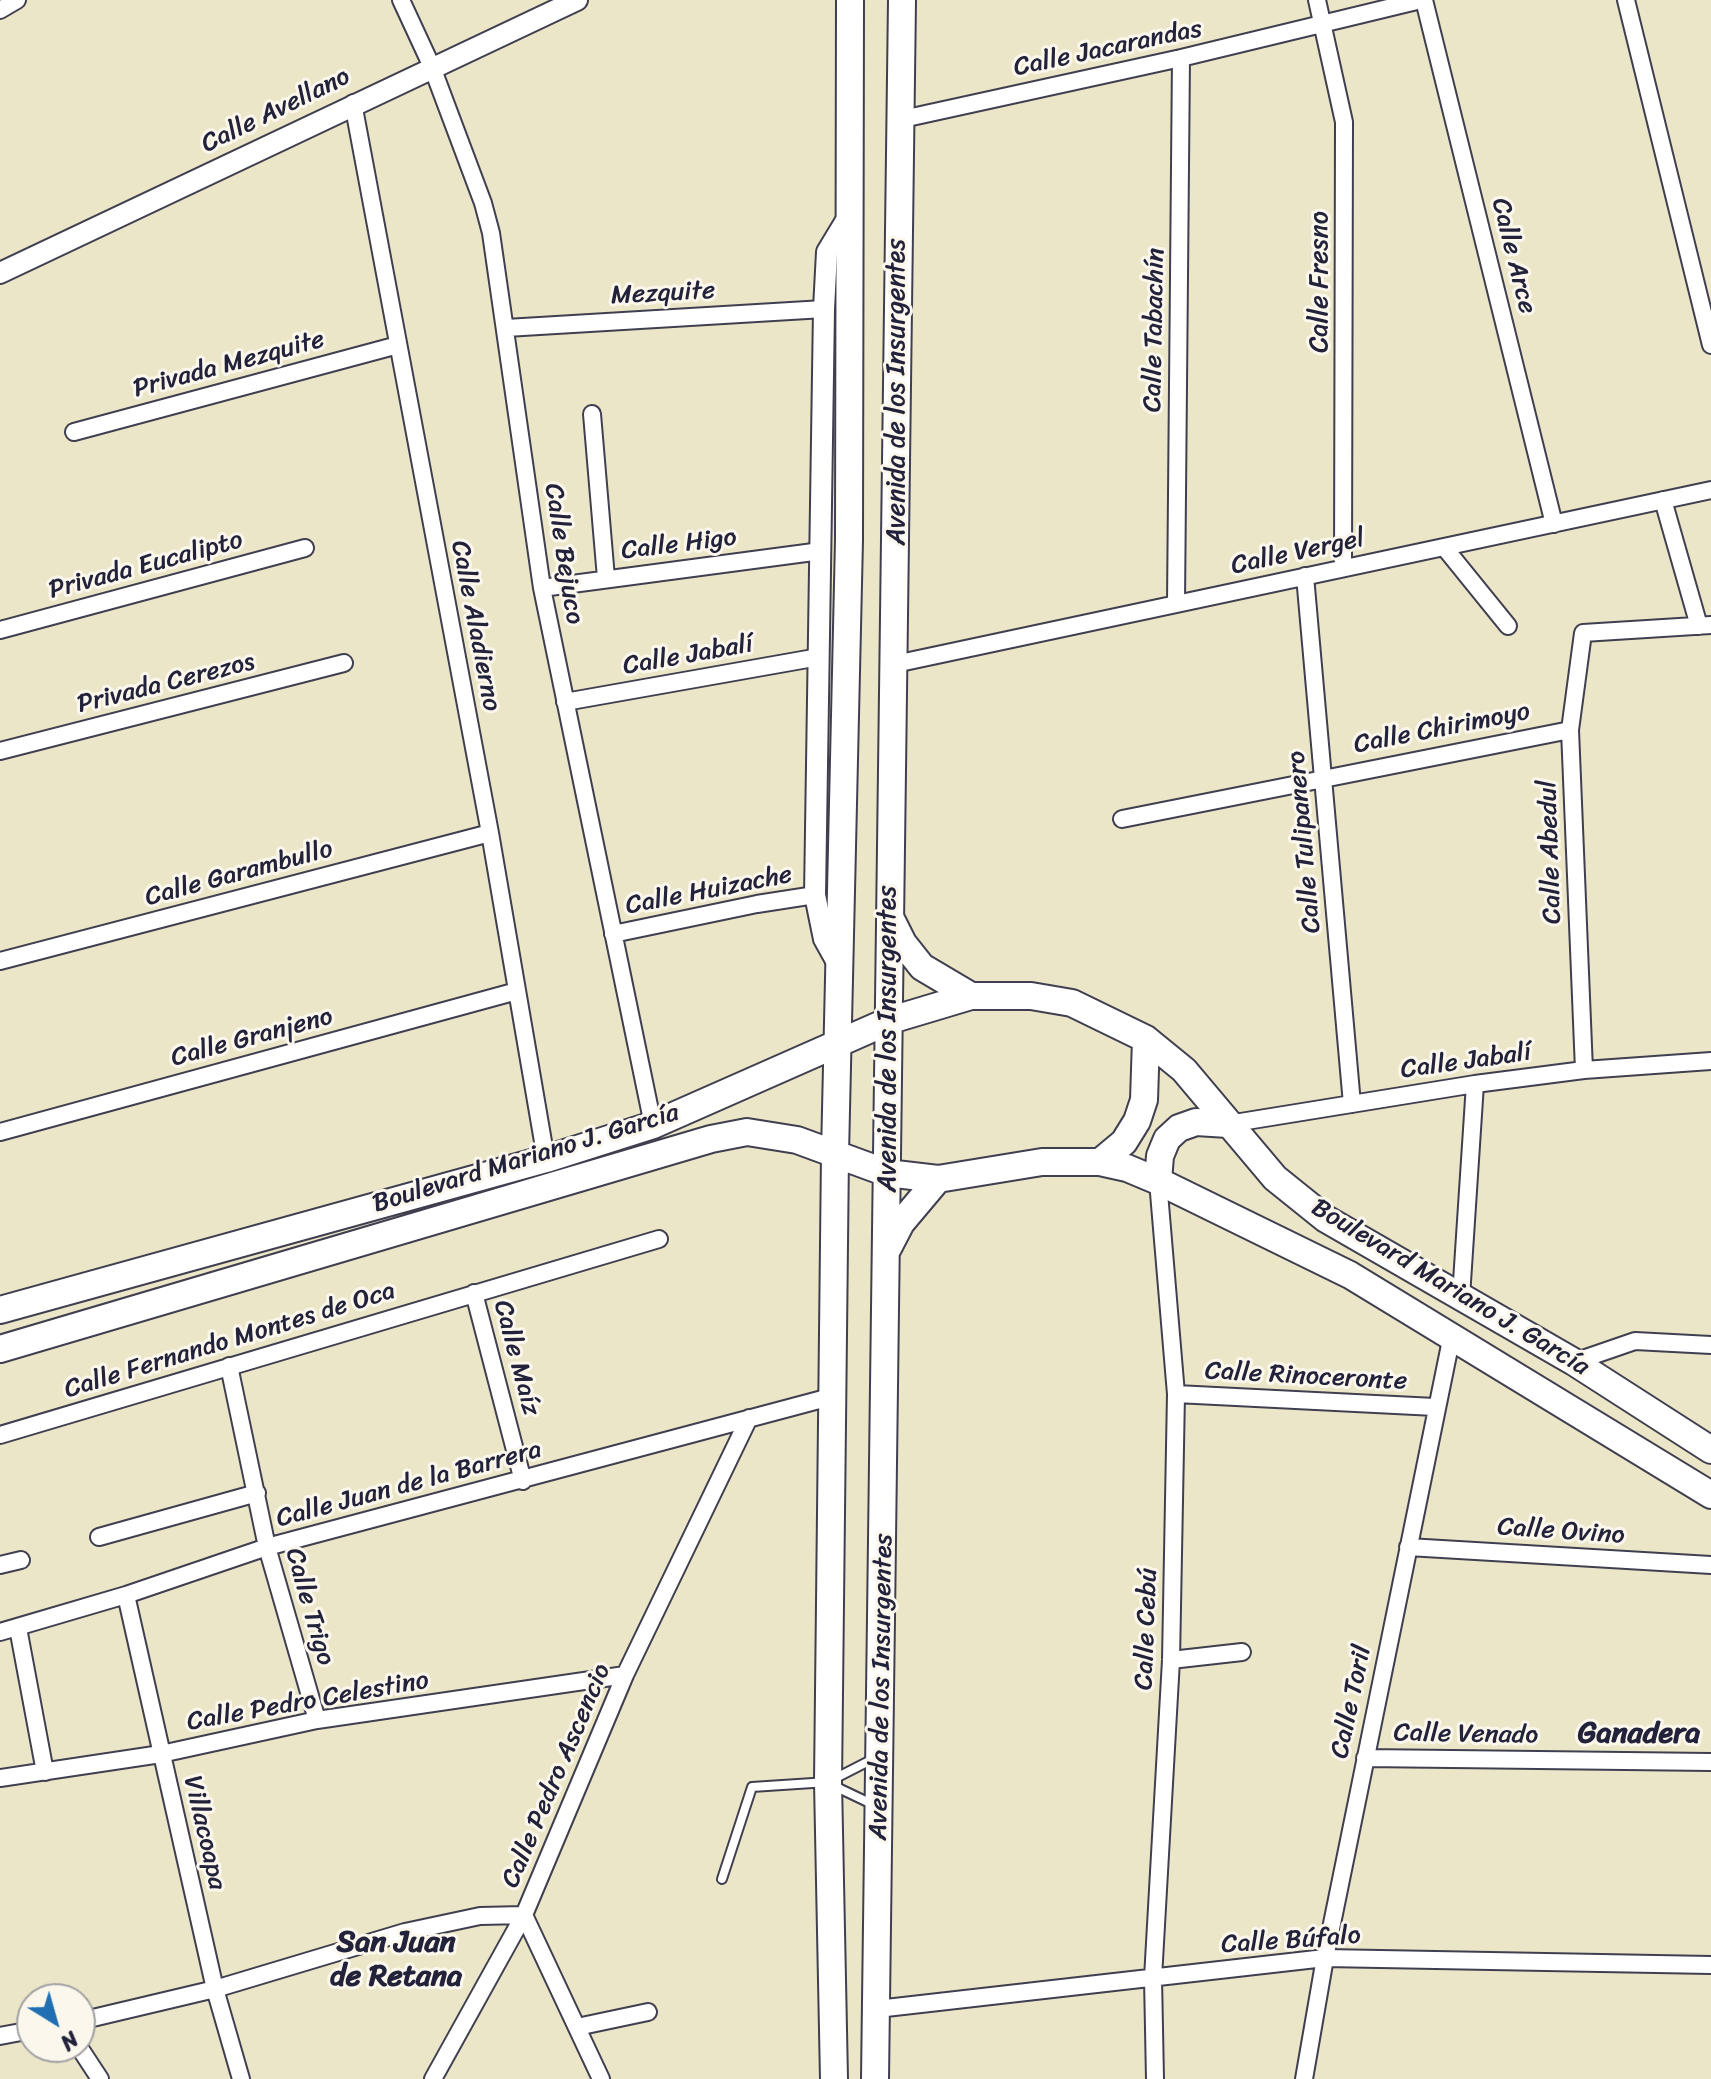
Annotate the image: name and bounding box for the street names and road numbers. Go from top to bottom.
street label: Calle Jacarandas [1011,14,1205,84]
street label: Calle Avellano [197,62,355,160]
street label: Calle Arce [1484,195,1542,317]
street label: Calle Fresno [1304,211,1336,353]
street label: Avenida de los Insurgentes [881,239,913,545]
street label: Calle Tabachín [1138,247,1172,413]
street label: Mezquite [610,276,716,312]
street label: Privada Mezquite [130,324,328,406]
street label: Calle Bejuco [536,481,590,627]
street label: Calle Higo [619,522,739,568]
street label: Calle Vergel [1228,524,1368,582]
street label: Privada Eucalipto [46,525,246,607]
street label: Calle Aladierno [443,538,507,714]
street label: Calle Jabalí [621,629,755,683]
street label: Privada Cerezos [74,647,258,721]
street label: Calle Chirimoyo [1351,697,1533,761]
street label: Calle Tulipanero [1281,749,1329,935]
street label: Calle Abedul [1533,780,1569,924]
street label: Calle Garambullo [142,834,336,914]
street label: Calle Huizache [623,860,795,922]
street label: Avenida de los Insurgentes [872,886,904,1192]
street label: Calle Granjeno [168,1001,336,1075]
street label: Calle Jabalí [1399,1037,1533,1087]
street label: Boulevard Mariano J. García [369,1097,683,1221]
street label: Boulevard Mariano J. García [1305,1193,1595,1383]
street label: Calle Fernando Montes de Oca [61,1276,399,1406]
street label: Calle Maíz [486,1297,546,1419]
street label: Calle Rinoceronte [1204,1356,1408,1398]
street label: Calle Juan de la Barrera [273,1435,545,1535]
street label: Calle Ovino [1496,1512,1626,1552]
street label: Avenida de los Insurgentes [864,1533,900,1841]
street label: Calle Trigo [277,1545,341,1669]
street label: Calle Cebú [1129,1567,1165,1691]
street label: Calle Toril [1325,1643,1379,1761]
street label: Calle Pedro Ascencio [496,1659,618,1893]
street label: Calle Pedro Celestino [185,1665,431,1739]
street label: Calle Venado [1393,1718,1539,1752]
street label: Villacoapa [176,1773,232,1893]
street label: Calle Búfalo [1220,1921,1362,1961]

